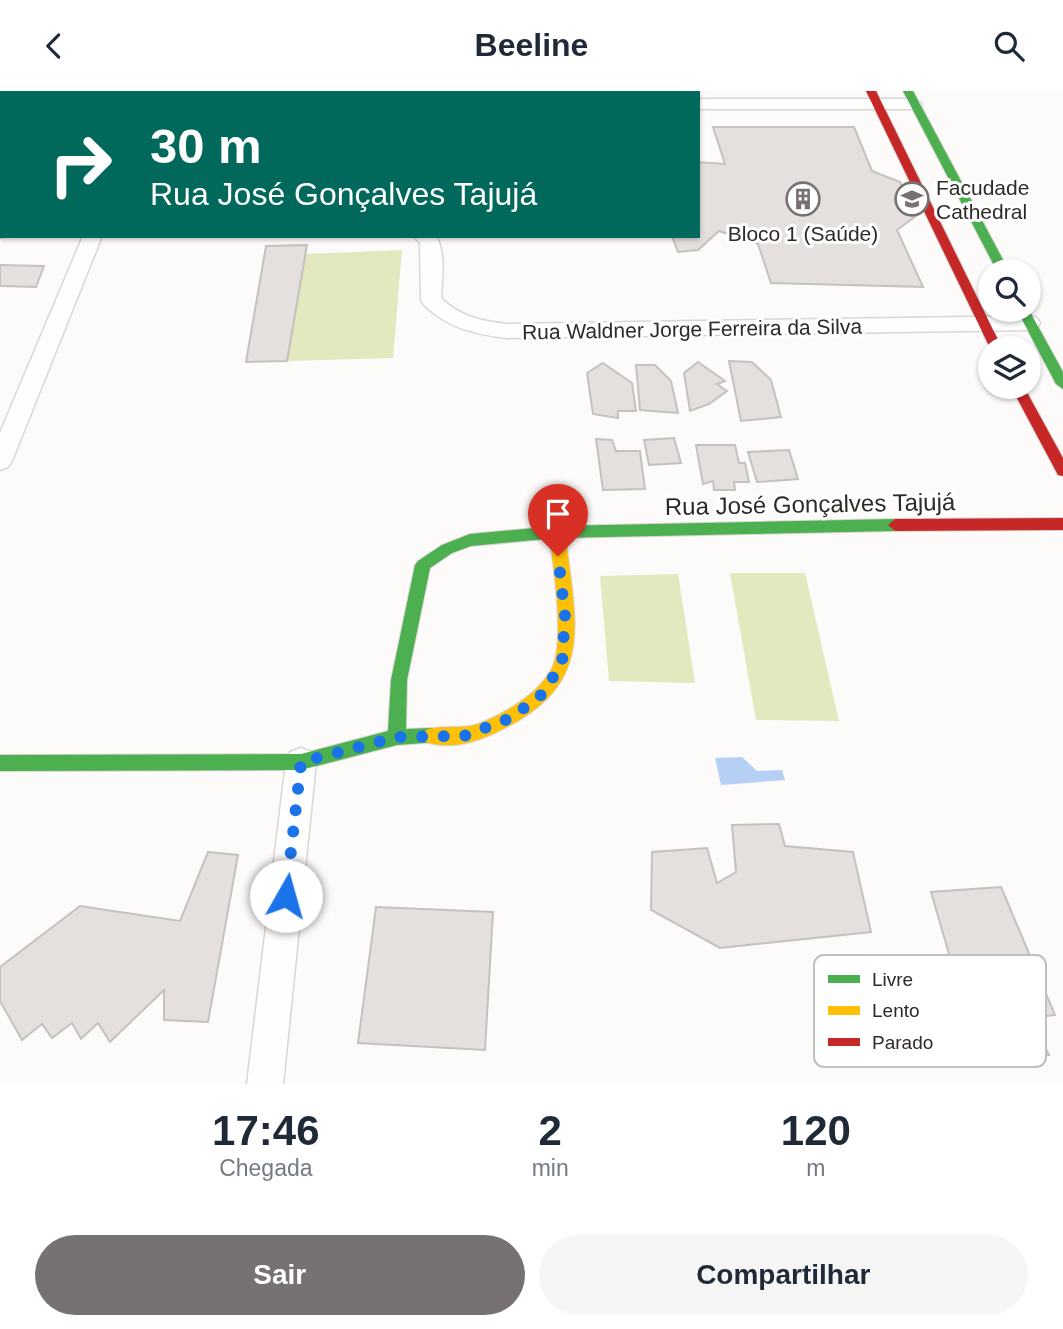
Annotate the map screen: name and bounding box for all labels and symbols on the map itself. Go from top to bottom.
place label: Facudade Cathedral [936,176,1029,223]
building icon: Bloco 1 (Saúde) [784,180,822,218]
school or university icon: Facudade Cathedral [893,180,931,218]
place label: Bloco 1 (Saúde) [728,222,878,245]
street label: Rua Waldner Jorge Ferreira da Silva [522,315,863,343]
pin [528,484,588,556]
street label: Rua José Gonçalves Tajujá [665,488,956,520]
position arrow [249,859,323,933]
legend [814,955,1046,1067]
text: Livre [872,969,913,990]
text: Lento [872,1000,920,1021]
text: Parado [872,1032,933,1053]

